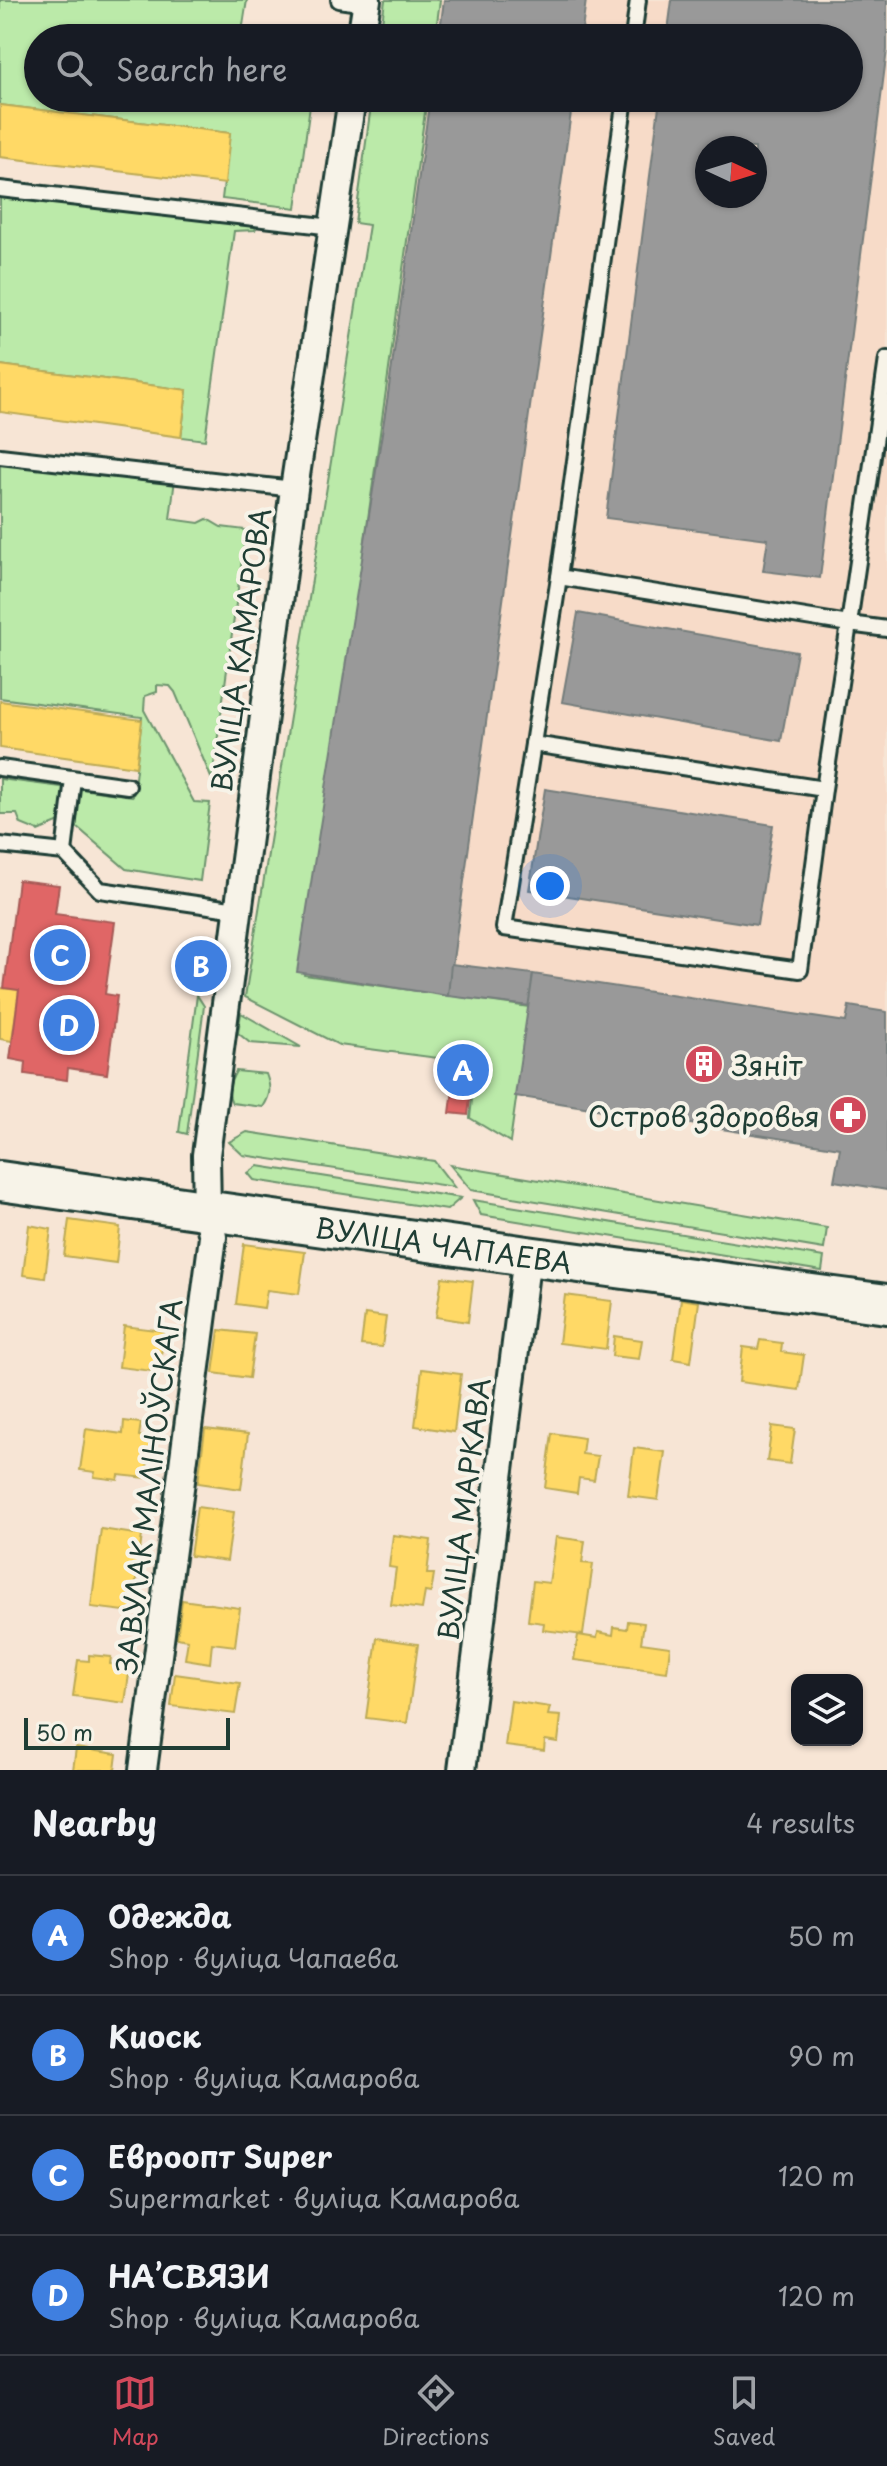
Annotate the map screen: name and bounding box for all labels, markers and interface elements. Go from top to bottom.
search box [24,24,863,112]
icon: search [52,46,96,90]
text: Search here [116,46,288,91]
north arrow [695,136,767,208]
street label: ВУЛІЦА КАМАРОВА [199,505,281,795]
your location [530,866,570,906]
pin: C [34,925,86,985]
pin: B [175,936,227,996]
pin: D [43,995,95,1055]
pin: A [437,1040,489,1100]
building icon: Зяніт [683,1043,725,1085]
place label: Зяніт [731,1043,803,1086]
place label: Остров здоровья [588,1094,820,1137]
pharmacy icon: Остров здоровья [827,1094,869,1136]
street label: ВУЛІЦА ЧАПАЕВА [312,1205,574,1283]
street label: ЗАВУЛАК МАЛІНОЎСКАГА [104,1296,192,1676]
street label: ВУЛІЦА МАРКАВА [426,1375,500,1643]
map controls [791,1674,863,1746]
button: layers [791,1674,863,1746]
scale bar [24,1714,230,1750]
text: 50 m [36,1715,93,1748]
text: Nearby [32,1796,157,1848]
text: 4 results [746,1803,855,1842]
text: Одежда [108,1893,232,1938]
text: A [48,1916,68,1955]
text: 50 m [788,1916,855,1955]
text: Shop · вуліца Чапаева [108,1938,398,1977]
text: Киоск [108,2013,201,2058]
text: B [49,2036,67,2075]
text: 90 m [788,2036,855,2075]
text: Shop · вуліца Камарова [108,2058,419,2097]
text: Евроопт Super [108,2133,332,2178]
text: C [48,2156,68,2195]
text: 120 m [778,2156,855,2195]
text: Supermarket · вуліца Камарова [108,2178,520,2217]
text: НАʼСВЯЗИ [108,2253,270,2298]
text: D [48,2276,68,2315]
text: 120 m [778,2276,855,2315]
text: Shop · вуліца Камарова [108,2298,419,2337]
tab: Map [112,2371,159,2452]
tab: Directions [382,2371,489,2452]
tab: Saved [713,2371,775,2452]

